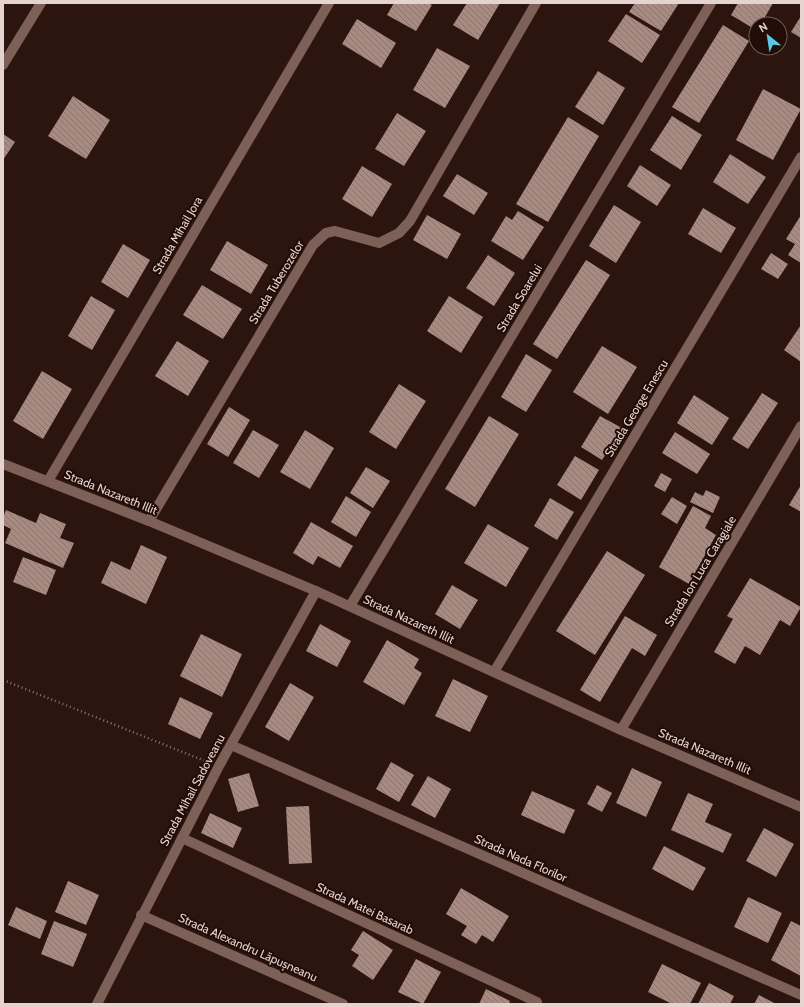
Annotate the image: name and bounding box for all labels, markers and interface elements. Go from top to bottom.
north arrow [748,16,788,56]
text: N [756,19,770,35]
street label: Strada Mihail Jora [149,193,205,276]
street label: Strada Tuberozelor [245,237,307,327]
street label: Strada Soarelui [493,261,545,335]
street label: Strada George Enescu [601,357,671,459]
street label: Strada Nazareth Illit [62,466,160,518]
street label: Strada Ion Luca Caragiale [661,513,739,629]
street label: Strada Nazareth Illit [361,591,457,647]
street label: Strada Nazareth Illit [656,725,754,777]
street label: Strada Mihail Sadoveanu [156,731,228,849]
street label: Strada Nada Florilor [472,831,570,885]
street label: Strada Matei Basarab [314,879,416,937]
street label: Strada Alexandru Lăpușneanu [176,910,320,985]

